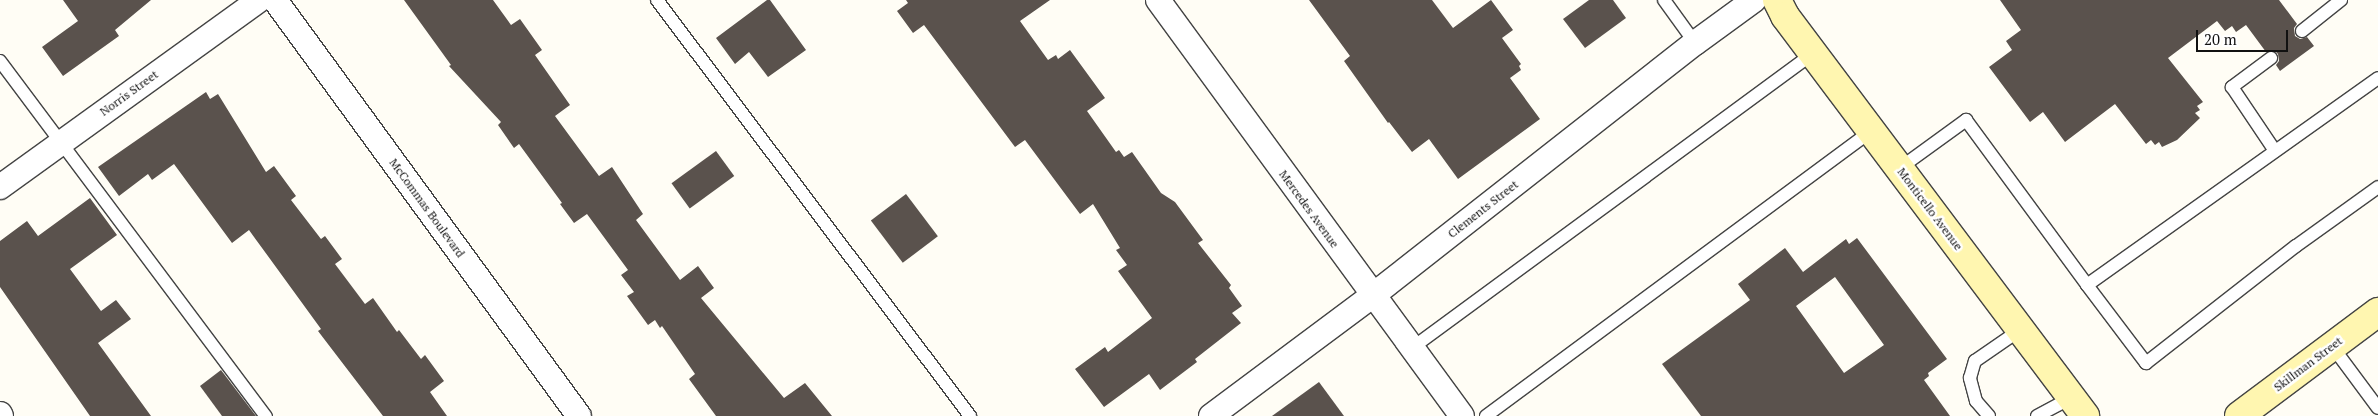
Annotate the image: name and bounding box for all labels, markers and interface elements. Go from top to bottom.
scale bar [2198,20,2290,52]
text: 20 m [2204,29,2237,49]
street label: Norris Street [97,67,161,119]
street label: McCommas Boulevard [386,156,468,260]
street label: Monticello Avenue [1894,165,1966,253]
street label: Mercedes Avenue [1276,167,1342,251]
street label: Clements Street [1445,177,1521,241]
street label: Skillman Street [2271,334,2345,394]

